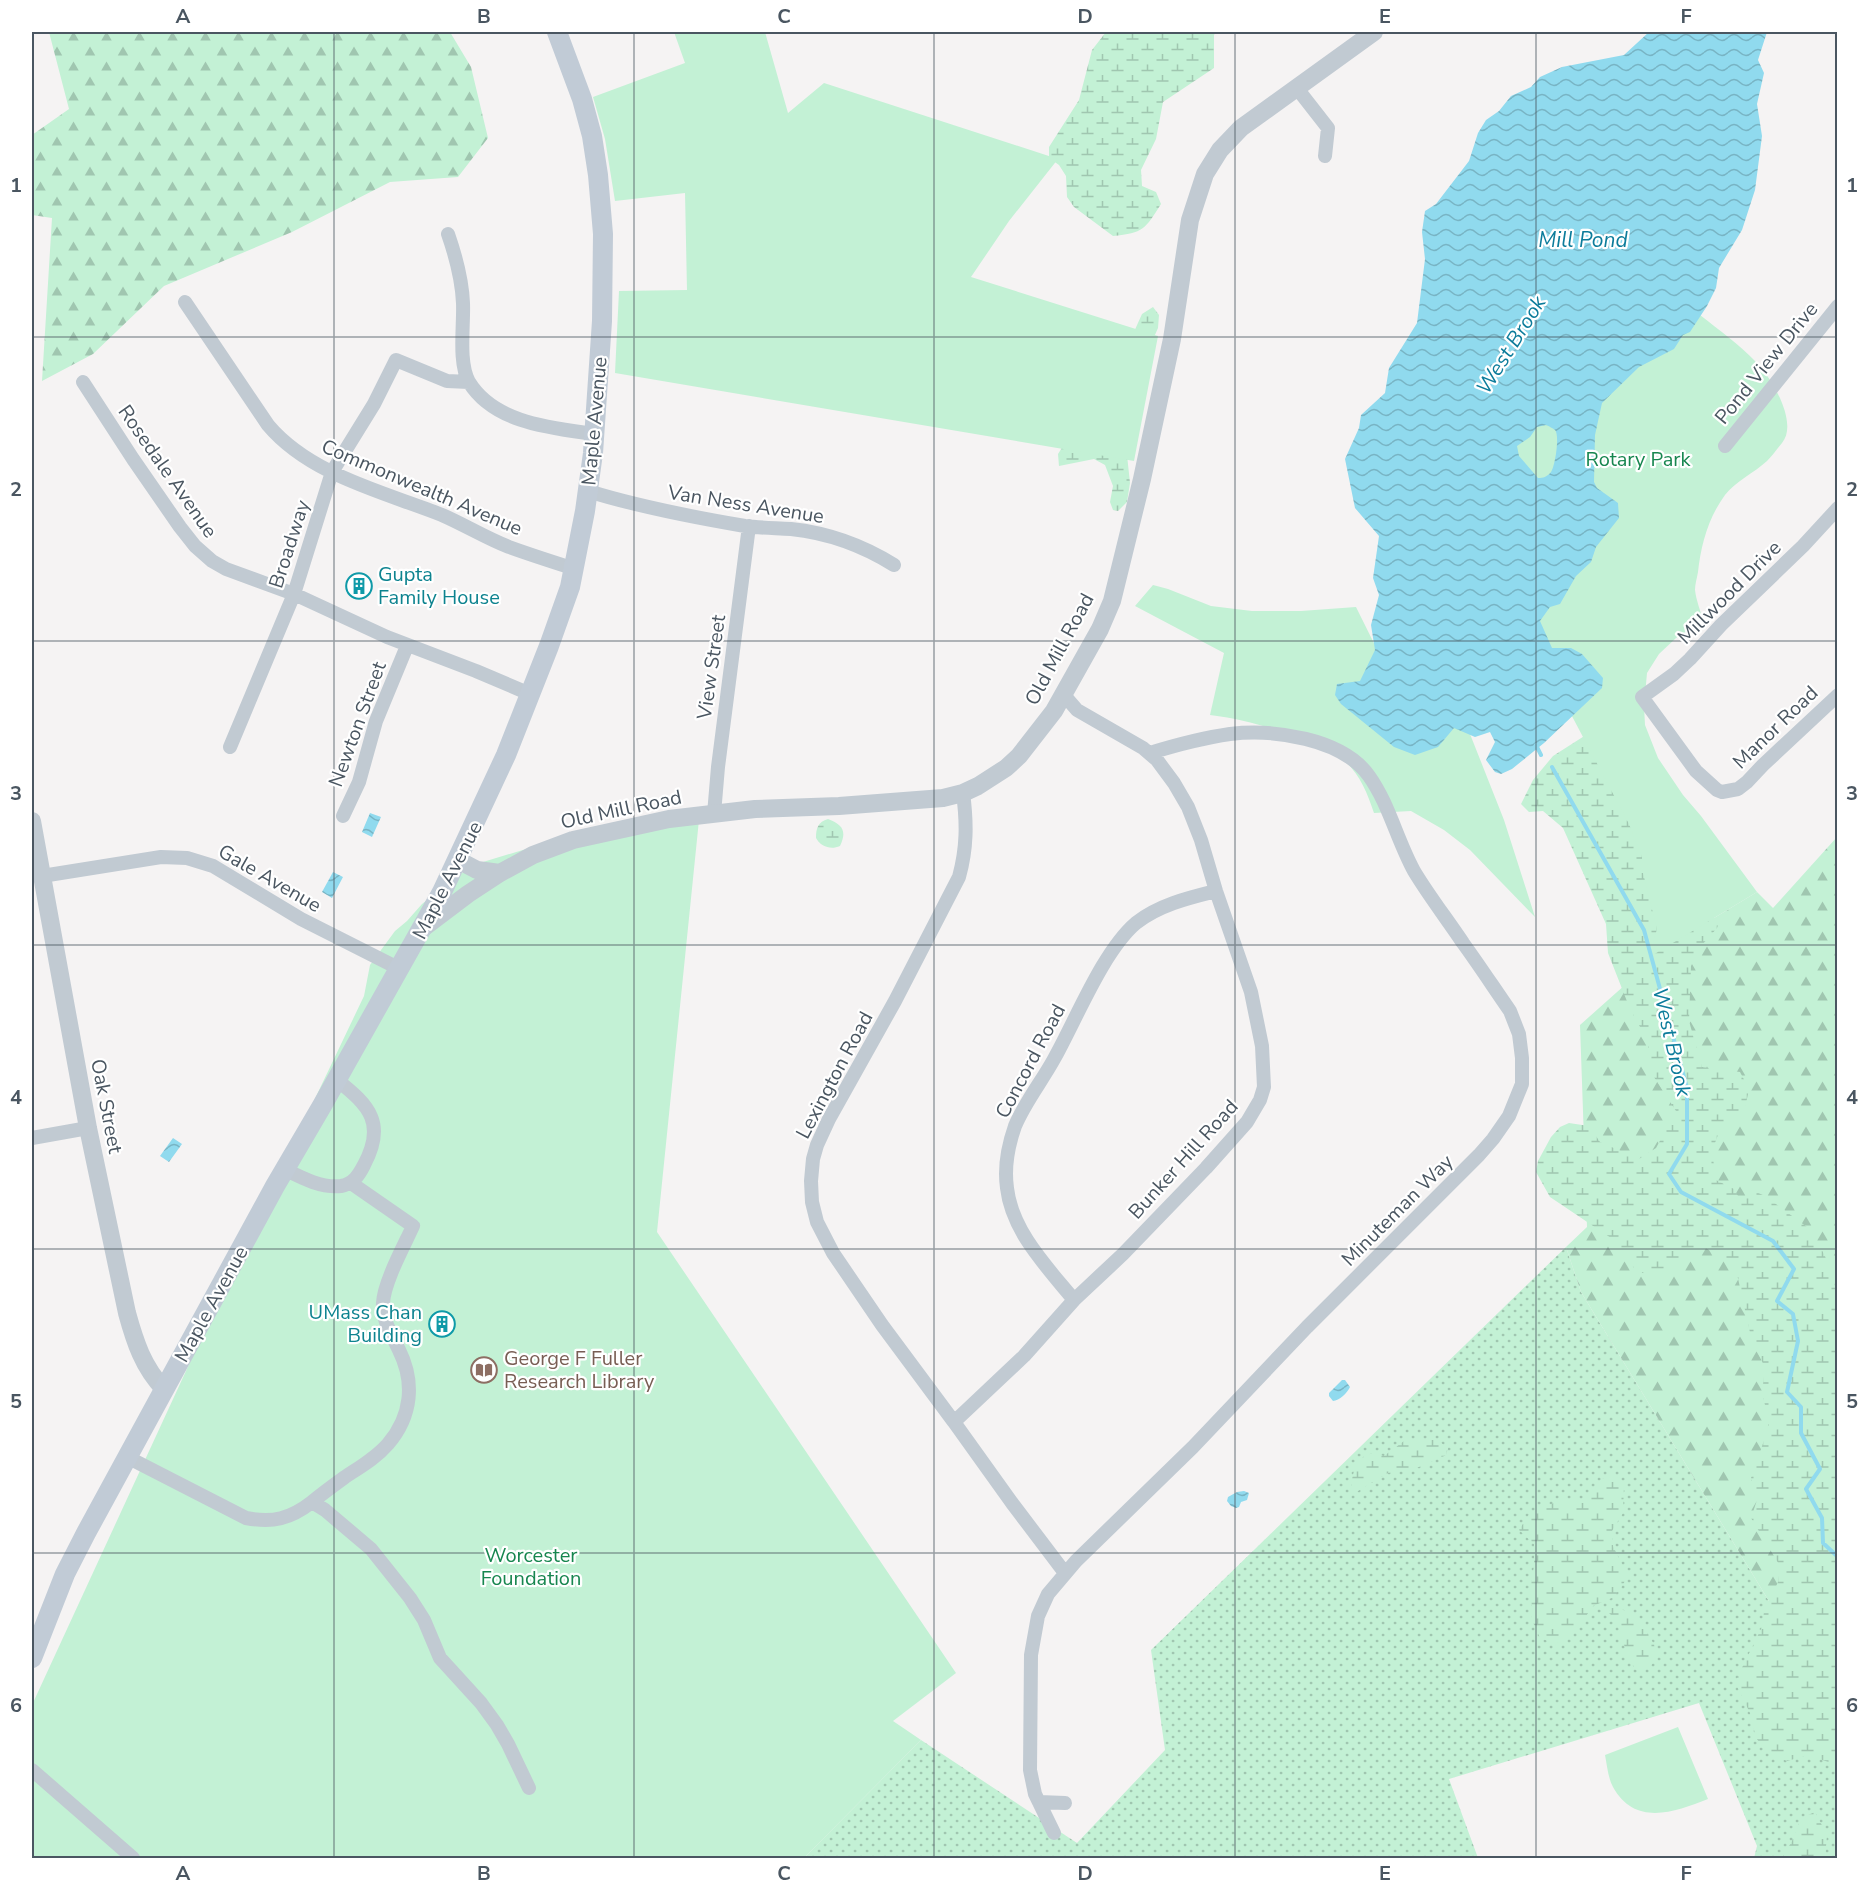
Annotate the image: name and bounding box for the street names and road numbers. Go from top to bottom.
street label: Pond View Drive [1709,297,1824,430]
street label: Maple Avenue [575,356,614,486]
street label: Rosedale Avenue [112,399,224,543]
street label: Commonwealth Avenue [317,433,526,542]
street label: Van Ness Avenue [665,479,826,530]
street label: Broadway [263,496,317,592]
street label: Millwood Drive [1672,535,1787,650]
street label: Old Mill Road [1019,588,1100,710]
street label: View Street [691,612,732,722]
street label: Newton Street [322,657,393,791]
street label: Manor Road [1727,680,1824,775]
street label: Old Mill Road [558,783,684,836]
street label: Maple Avenue [406,817,489,944]
street label: Gale Avenue [213,838,326,919]
street label: Concord Road [989,999,1072,1123]
street label: Lexington Road [790,1007,879,1144]
street label: Oak Street [84,1057,129,1157]
street label: Bunker Hill Road [1122,1094,1244,1225]
street label: Minuteman Way [1336,1148,1460,1272]
street label: Maple Avenue [168,1241,255,1367]

